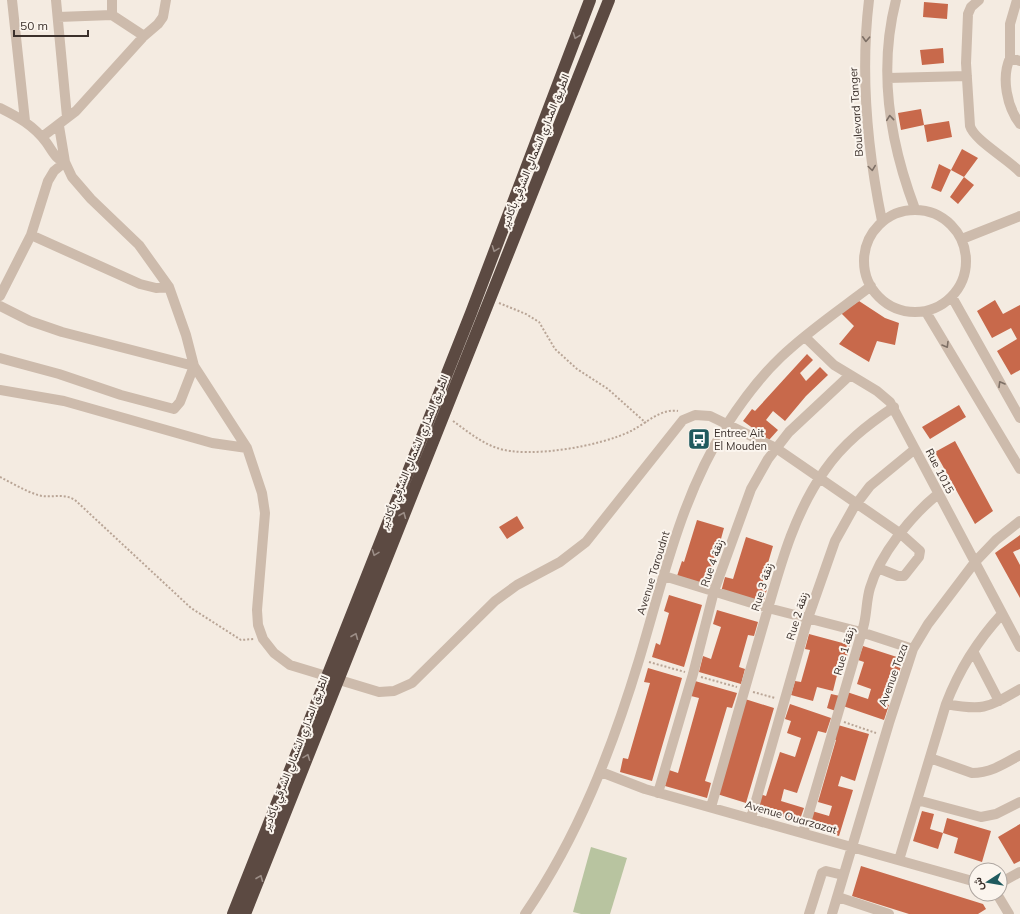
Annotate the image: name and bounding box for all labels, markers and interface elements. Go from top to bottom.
scale bar [14,12,88,38]
text: 50 m [20,18,48,33]
one-way arrow [573,33,581,40]
one-way arrow [861,36,870,42]
street label: Boulevard Tanger [846,67,866,157]
street label: الطريق المداري الشمالي الشرقي بأكادير [497,72,575,232]
one-way arrow [886,115,895,121]
one-way arrow [867,165,876,171]
one-way arrow [491,246,499,253]
one-way arrow [942,341,949,348]
street label: الطريق المداري الشمالي الشرقي بأكادير [376,373,454,533]
one-way arrow [998,381,1005,388]
bus stop icon: Entree Ait El Mouden [686,426,712,452]
place label: Entree Ait El Mouden [714,426,767,453]
street label: Rue 1015 [923,446,958,496]
one-way arrow [398,512,406,520]
street label: Avenue Taroudnt [634,529,672,617]
street label: Rue 4 زنقة [697,537,727,589]
one-way arrow [372,549,380,556]
street label: Rue 3 زنقة [748,561,776,613]
street label: Rue 2 زنقة [783,590,811,642]
street label: Rue 1 زنقة [830,625,858,677]
one-way arrow [350,632,358,640]
street label: Avenue Taza [875,642,911,708]
street label: الطريق المداري الشمالي الشرقي بأكادير [259,673,334,835]
one-way arrow [303,753,311,760]
street label: Avenue Ouarzazat [743,797,839,837]
north arrow [968,862,1008,902]
one-way arrow [255,874,263,881]
text: ش [970,876,986,892]

